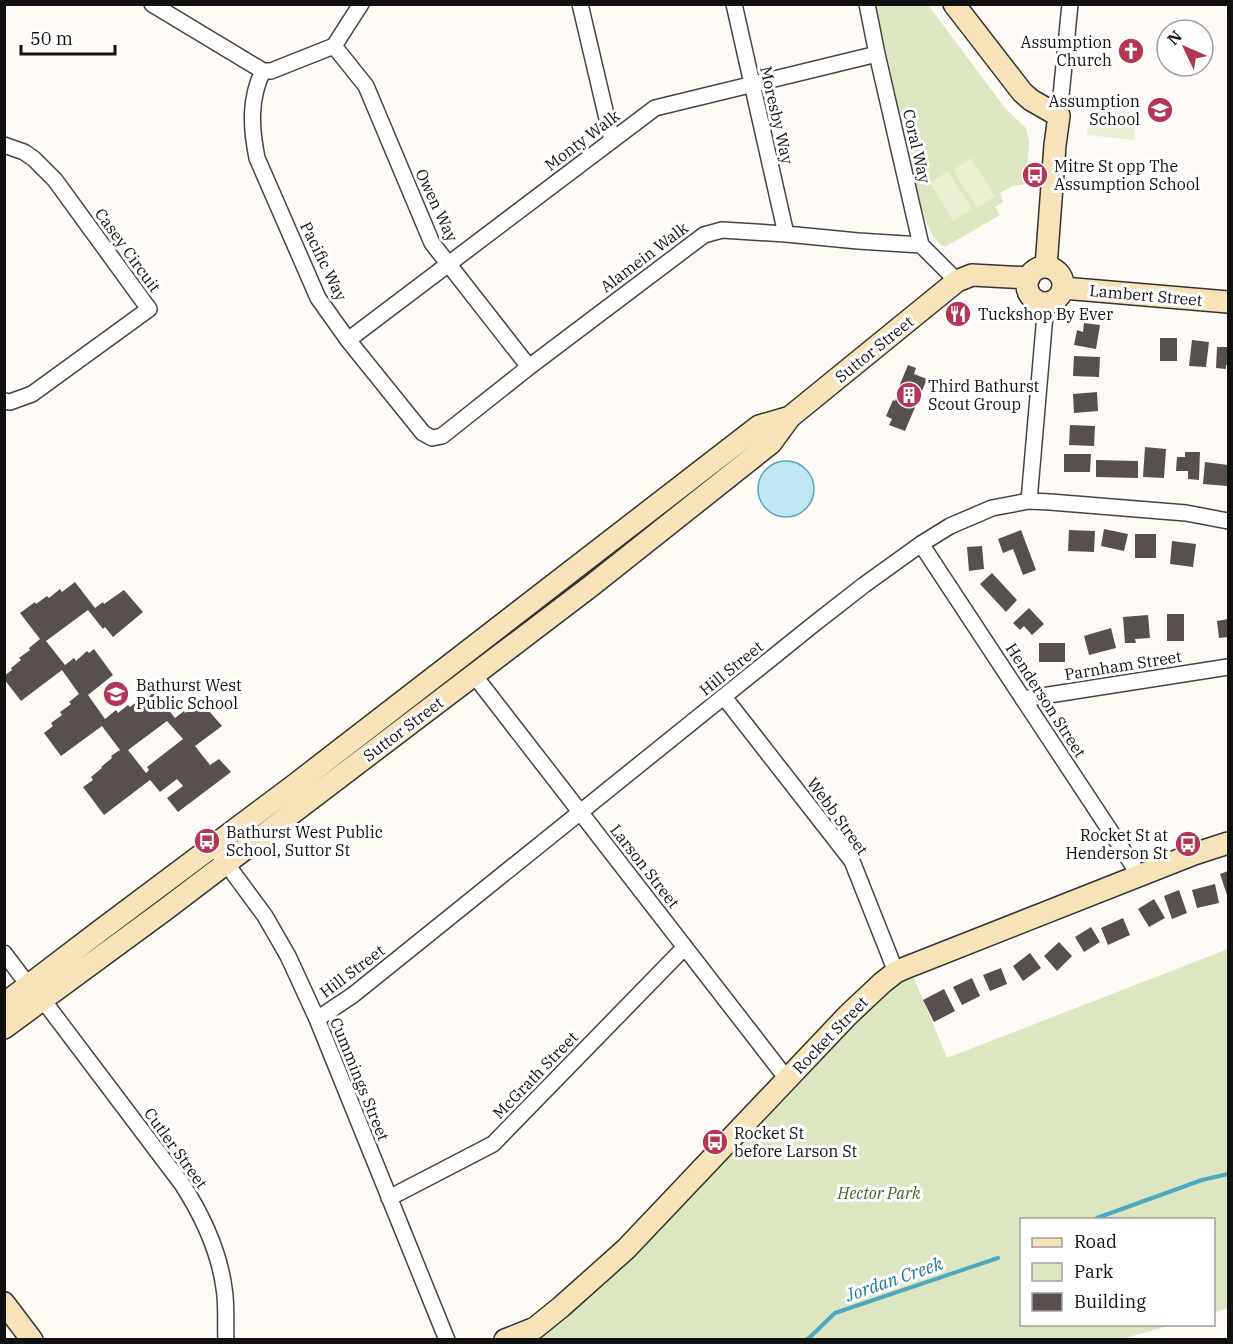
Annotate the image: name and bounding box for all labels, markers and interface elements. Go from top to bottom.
scale bar [21,18,116,56]
north arrow [1155,18,1215,78]
text: N [1163,26,1186,49]
text: 50 m [30,27,73,50]
place label: Assumption Church [1021,32,1112,70]
church icon: Assumption Church [1116,36,1146,66]
street label: Moresby Way [756,64,798,166]
place label: Assumption School [1049,91,1140,129]
school or university icon: Assumption School [1145,95,1175,125]
street label: Monty Walk [541,105,624,175]
street label: Coral Way [899,107,935,185]
place label: Mitre St opp The Assumption School [1054,156,1200,194]
bus stop icon: Mitre St opp The Assumption School [1020,160,1050,190]
street label: Owen Way [411,165,463,245]
street label: Casey Circuit [91,204,165,296]
street label: Alamein Walk [596,217,692,296]
street label: Pacific Way [296,218,352,304]
street label: Lambert Street [1089,280,1204,310]
restaurant icon: Tuckshop By Ever [943,299,973,329]
place label: Tuckshop By Ever [978,304,1113,324]
street label: Suttor Street [831,311,918,387]
place label: Third Bathurst Scout Group [928,376,1040,414]
building icon: Third Bathurst Scout Group [894,380,924,410]
street label: Hill Street [695,636,767,700]
street label: Henderson Street [1002,639,1091,761]
street label: Parnham Street [1063,646,1183,684]
place label: Bathurst West Public School [136,675,242,713]
school or university icon: Bathurst West Public School [101,679,131,709]
street label: Suttor Street [359,692,447,766]
street label: Webb Street [803,773,873,859]
street label: Larson Street [606,820,684,912]
place label: Bathurst West Public School, Suttor St [226,822,383,860]
place label: Rocket St at Henderson St [1065,825,1168,863]
bus stop icon: Bathurst West Public School, Suttor St [192,826,222,856]
bus stop icon: Rocket St at Henderson St [1173,829,1203,859]
street label: Hill Street [316,940,389,1002]
street label: Rocket Street [788,992,872,1078]
street label: Cummings Street [326,1014,394,1144]
street label: McGrath Street [488,1027,582,1123]
street label: Cutler Street [140,1104,212,1193]
place label: Rocket St before Larson St [734,1123,858,1161]
bus stop icon: Rocket St before Larson St [700,1127,730,1157]
park label: Hector Park [837,1183,921,1203]
legend [1020,1218,1215,1326]
text: Road [1074,1230,1117,1253]
water label: Jordan Creek [841,1251,946,1307]
text: Park [1074,1260,1114,1283]
text: Building [1074,1290,1146,1313]

